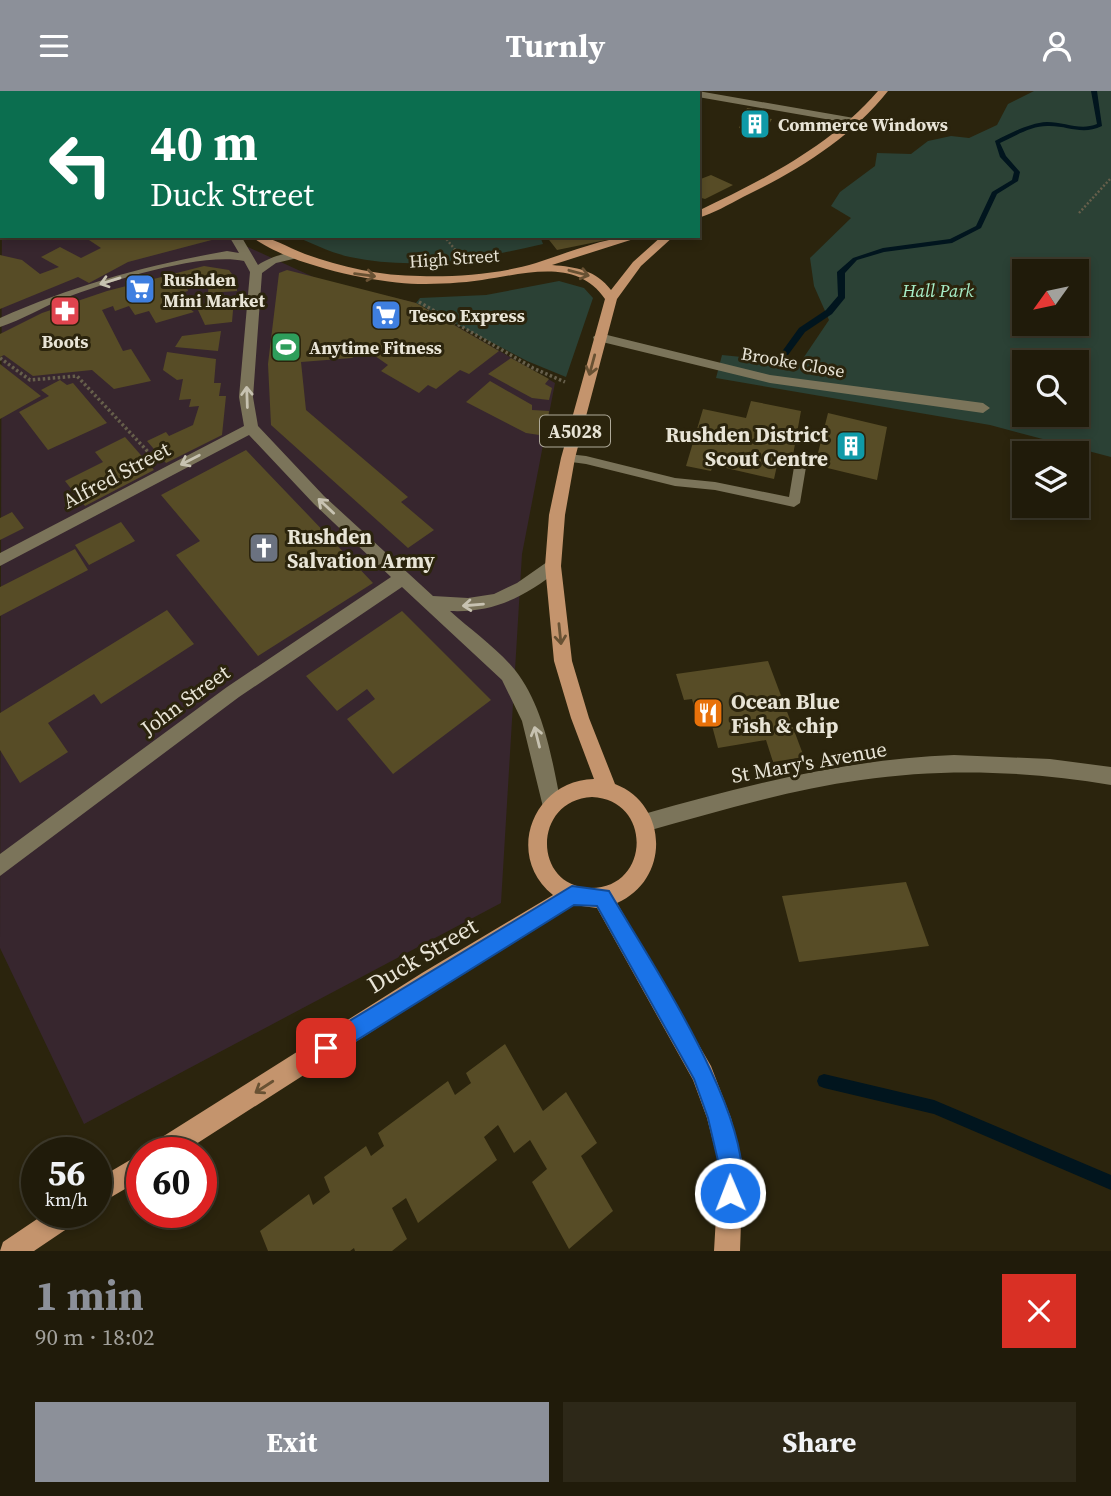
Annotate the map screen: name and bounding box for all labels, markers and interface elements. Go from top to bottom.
text: Turnly [506,24,605,68]
icon: menu [35,27,73,65]
icon: person [1038,27,1076,65]
building icon: Commerce Windows [738,107,772,141]
text: 40 m [150,109,258,176]
place label: Commerce Windows [778,112,948,137]
icon: left [35,119,126,210]
text: Duck Street [150,173,314,217]
street label: High Street [408,242,500,274]
north arrow [1012,259,1088,336]
map controls [1012,259,1089,518]
place label: Rushden Mini Market [163,267,265,313]
one-way arrow [568,267,590,280]
one-way arrow [353,268,376,281]
supermarket icon: Rushden Mini Market [123,272,157,306]
one-way arrow [99,276,121,289]
park label: Hall Park [901,278,974,303]
pharmacy icon: Boots [48,294,82,328]
supermarket icon: Tesco Express [369,298,403,332]
place label: Tesco Express [409,303,525,328]
place label: Boots [41,329,89,354]
sports icon: Anytime Fitness [269,330,303,364]
place label: Anytime Fitness [309,335,442,360]
street label: Brooke Close [739,341,847,383]
button: search [1012,350,1089,427]
one-way arrow [584,353,597,375]
one-way arrow [241,386,254,409]
road number: A5028 [540,415,610,447]
place label: Rushden District Scout Centre [665,420,828,473]
building icon: Rushden District Scout Centre [834,429,868,463]
street label: Alfred Street [57,434,175,516]
button: layers [1012,441,1089,518]
one-way arrow [180,453,201,467]
one-way arrow [318,498,335,515]
place label: Rushden Salvation Army [287,522,436,575]
church icon: Rushden Salvation Army [247,531,281,565]
one-way arrow [462,599,484,612]
one-way arrow [554,622,567,645]
street label: John Street [134,658,235,743]
place label: Ocean Blue Fish & chip [731,687,840,740]
restaurant icon: Ocean Blue Fish & chip [691,696,725,730]
one-way arrow [530,726,543,749]
street label: St Mary's Avenue [729,734,889,790]
street label: Duck Street [361,909,483,1001]
pin [296,1018,356,1078]
icon: arrive [307,1029,345,1067]
one-way arrow [255,1080,275,1094]
speed limit sign: 60 [126,1137,217,1228]
text: 56 [48,1149,85,1197]
position arrow [693,1156,767,1230]
text: km/h [45,1187,88,1212]
text: 1 min [35,1266,144,1324]
button: close [1002,1274,1076,1348]
text: 90 m · 18:02 [35,1321,155,1353]
button: Exit [35,1402,549,1482]
button: Share [563,1402,1076,1482]

